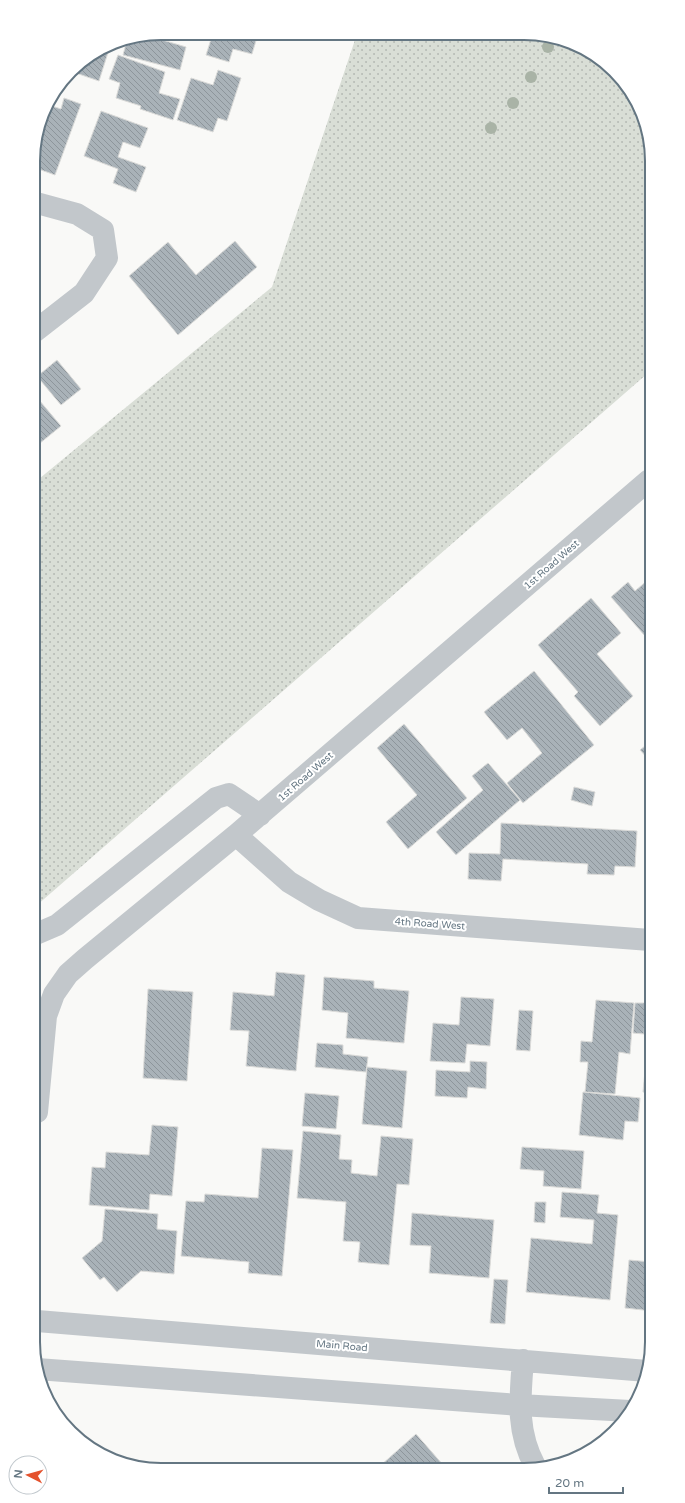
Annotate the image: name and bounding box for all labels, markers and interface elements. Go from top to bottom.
street label: 1st Road West [522,537,582,592]
street label: 1st Road West [276,749,336,804]
street label: 4th Road West [394,916,466,932]
street label: Main Road [316,1338,368,1354]
north arrow [8,1455,48,1495]
text: N [12,1469,25,1479]
scale bar [549,1469,623,1495]
text: 20 m [555,1476,584,1490]

